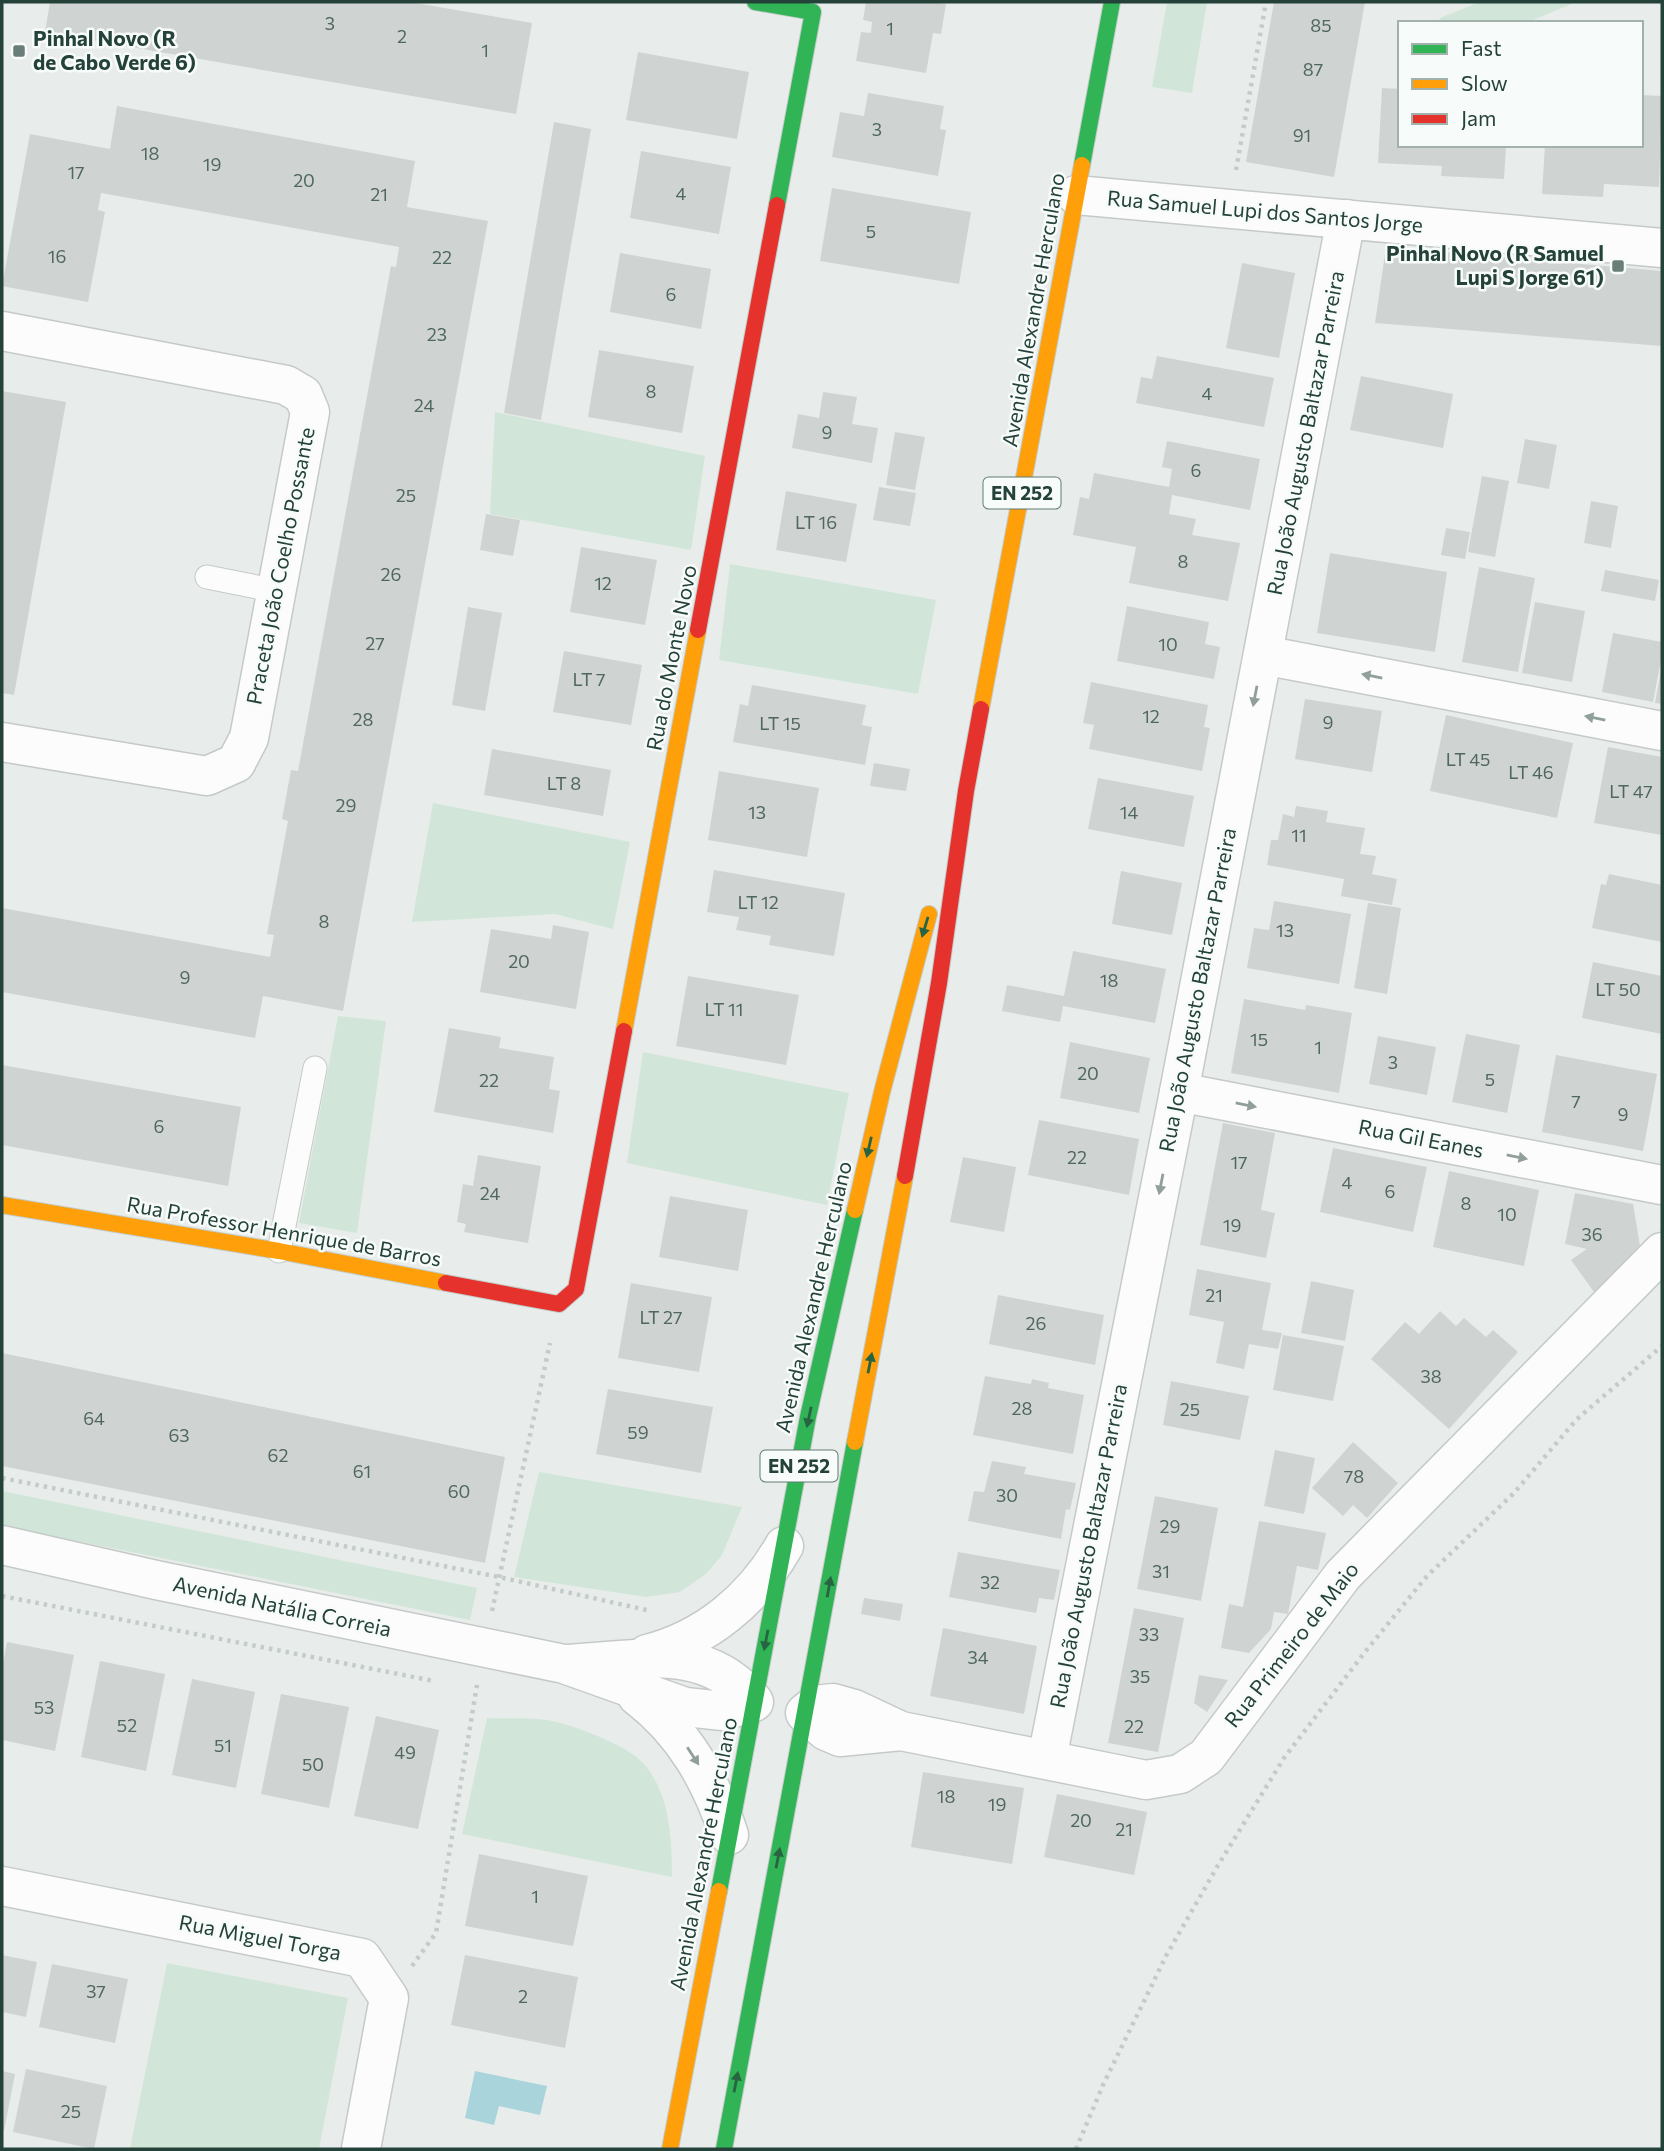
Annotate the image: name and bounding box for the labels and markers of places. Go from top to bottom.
place label: Pinhal Novo (R de Cabo Verde 6) [33,25,196,74]
marker: Pinhal Novo (R de Cabo Verde 6) [11,43,27,59]
place label: Pinhal Novo (R Samuel Lupi S Jorge 61) [1386,240,1604,289]
marker: Pinhal Novo (R Samuel Lupi S Jorge 61) [1610,258,1626,274]

